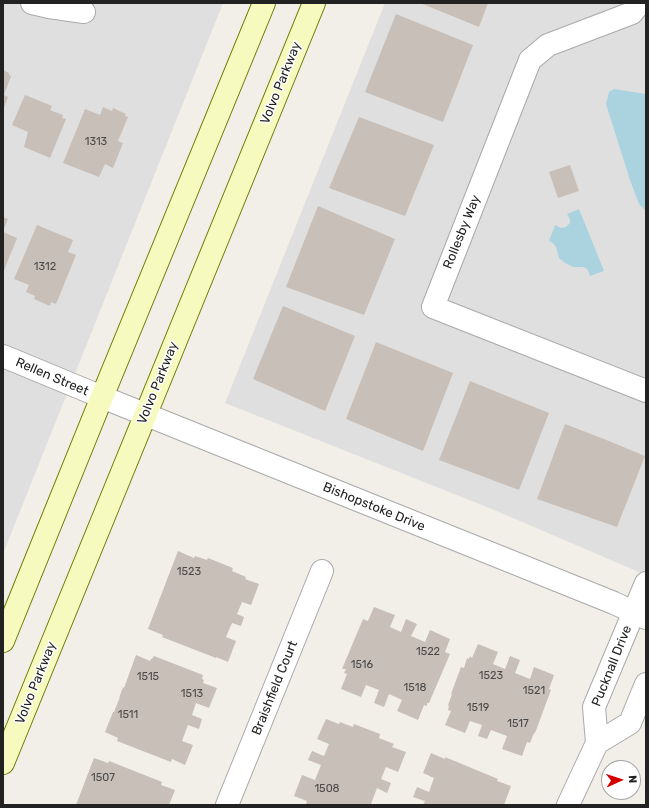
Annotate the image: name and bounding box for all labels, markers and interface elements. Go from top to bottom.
street label: Volvo Parkway [257,39,305,127]
house number: 1313 [85,135,107,149]
street label: Rollesby Way [440,193,484,271]
house number: 1312 [34,260,56,274]
street label: Volvo Parkway [134,339,182,427]
street label: Rellen Street [13,355,91,399]
street label: Bishopstoke Drive [321,479,427,535]
house number: 1523 [177,565,201,579]
street label: Pucknall Drive [589,623,635,709]
street label: Braishfield Court [249,638,301,738]
street label: Volvo Parkway [12,639,60,727]
house number: 1522 [416,645,440,659]
house number: 1516 [351,658,373,672]
house number: 1523 [479,669,503,683]
house number: 1515 [137,670,159,684]
house number: 1518 [404,681,426,695]
house number: 1521 [523,684,545,698]
house number: 1513 [181,687,203,701]
house number: 1519 [467,701,489,715]
house number: 1511 [118,708,138,722]
house number: 1517 [507,717,529,731]
north arrow [601,760,641,800]
house number: 1507 [91,771,115,785]
text: N [626,775,639,784]
house number: 1508 [314,782,340,796]

